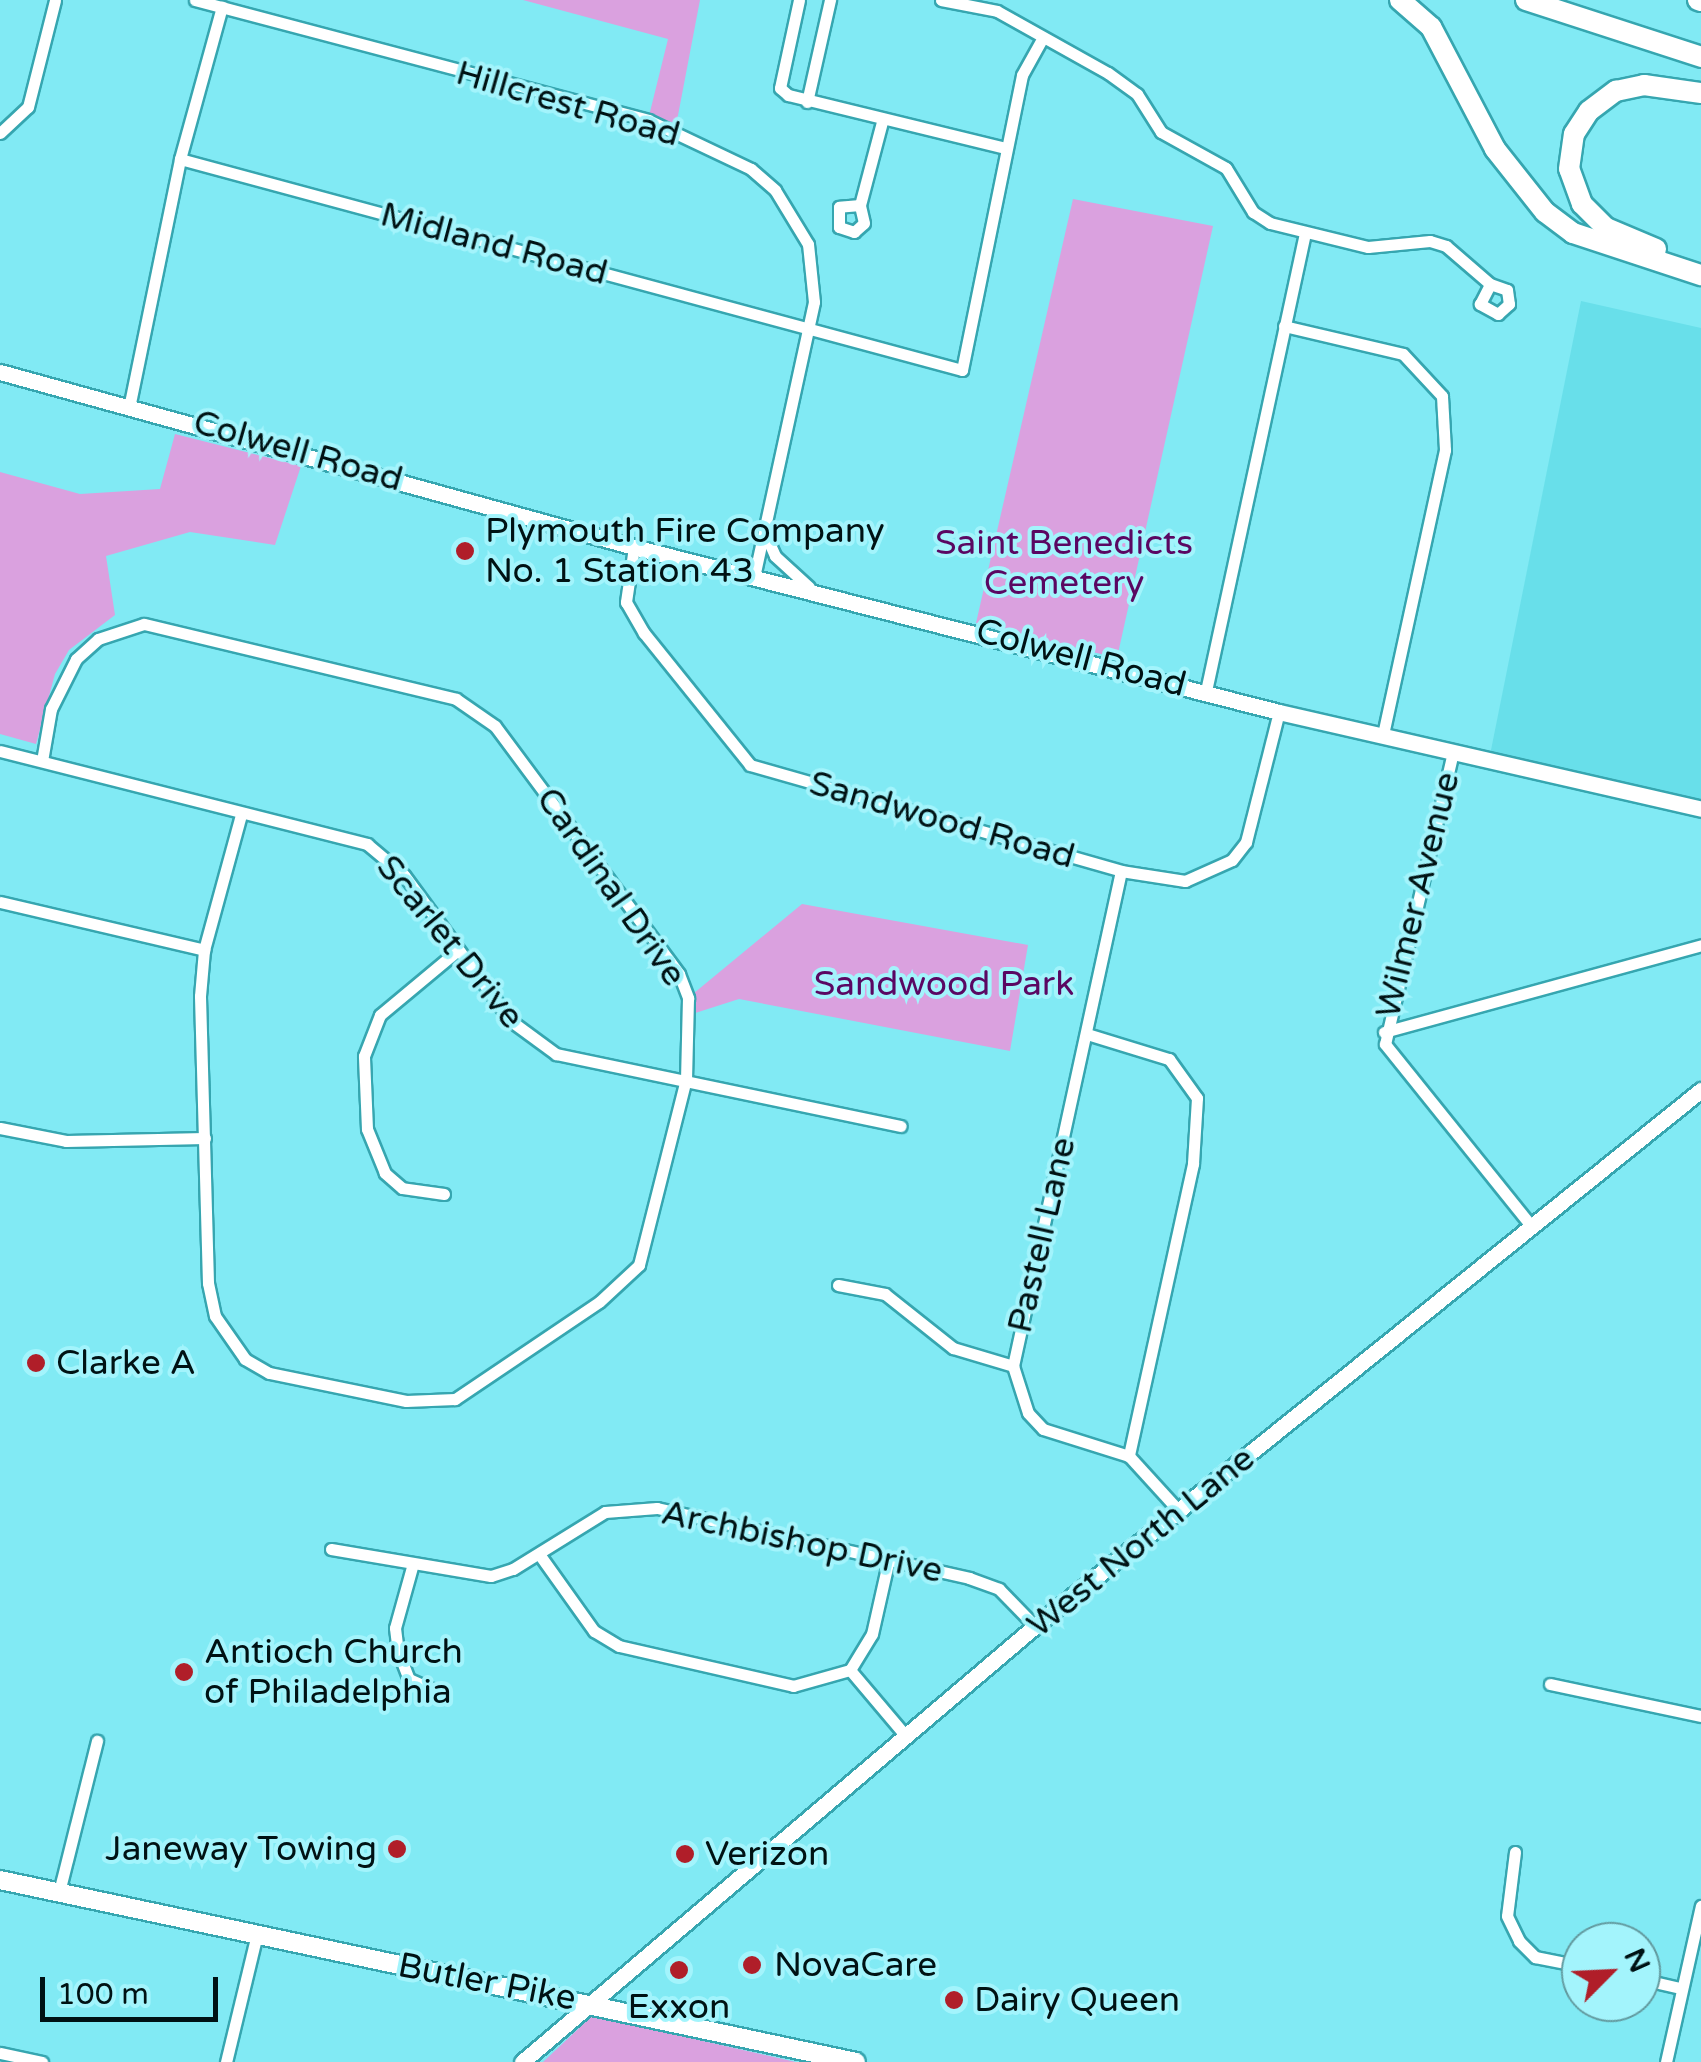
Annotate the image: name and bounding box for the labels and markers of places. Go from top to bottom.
place label: Plymouth Fire Company No. 1 Station 43 [485,510,884,592]
marker: Plymouth Fire Company No. 1 Station 43 [454,540,476,562]
place label: Clarke A [56,1342,196,1384]
marker: Clarke A [25,1352,47,1374]
place label: Antioch Church of Philadelphia [204,1631,463,1713]
marker: Antioch Church of Philadelphia [173,1661,195,1683]
place label: Janeway Towing [105,1828,377,1870]
place label: Verizon [705,1833,829,1875]
marker: Janeway Towing [386,1838,408,1860]
marker: Verizon [674,1843,696,1865]
place label: NovaCare [774,1944,937,1986]
marker: NovaCare [739,1952,765,1978]
marker: Exxon [668,1959,690,1981]
place label: Dairy Queen [974,1979,1180,2021]
place label: Exxon [628,1986,730,2028]
marker: Dairy Queen [943,1989,965,2011]

